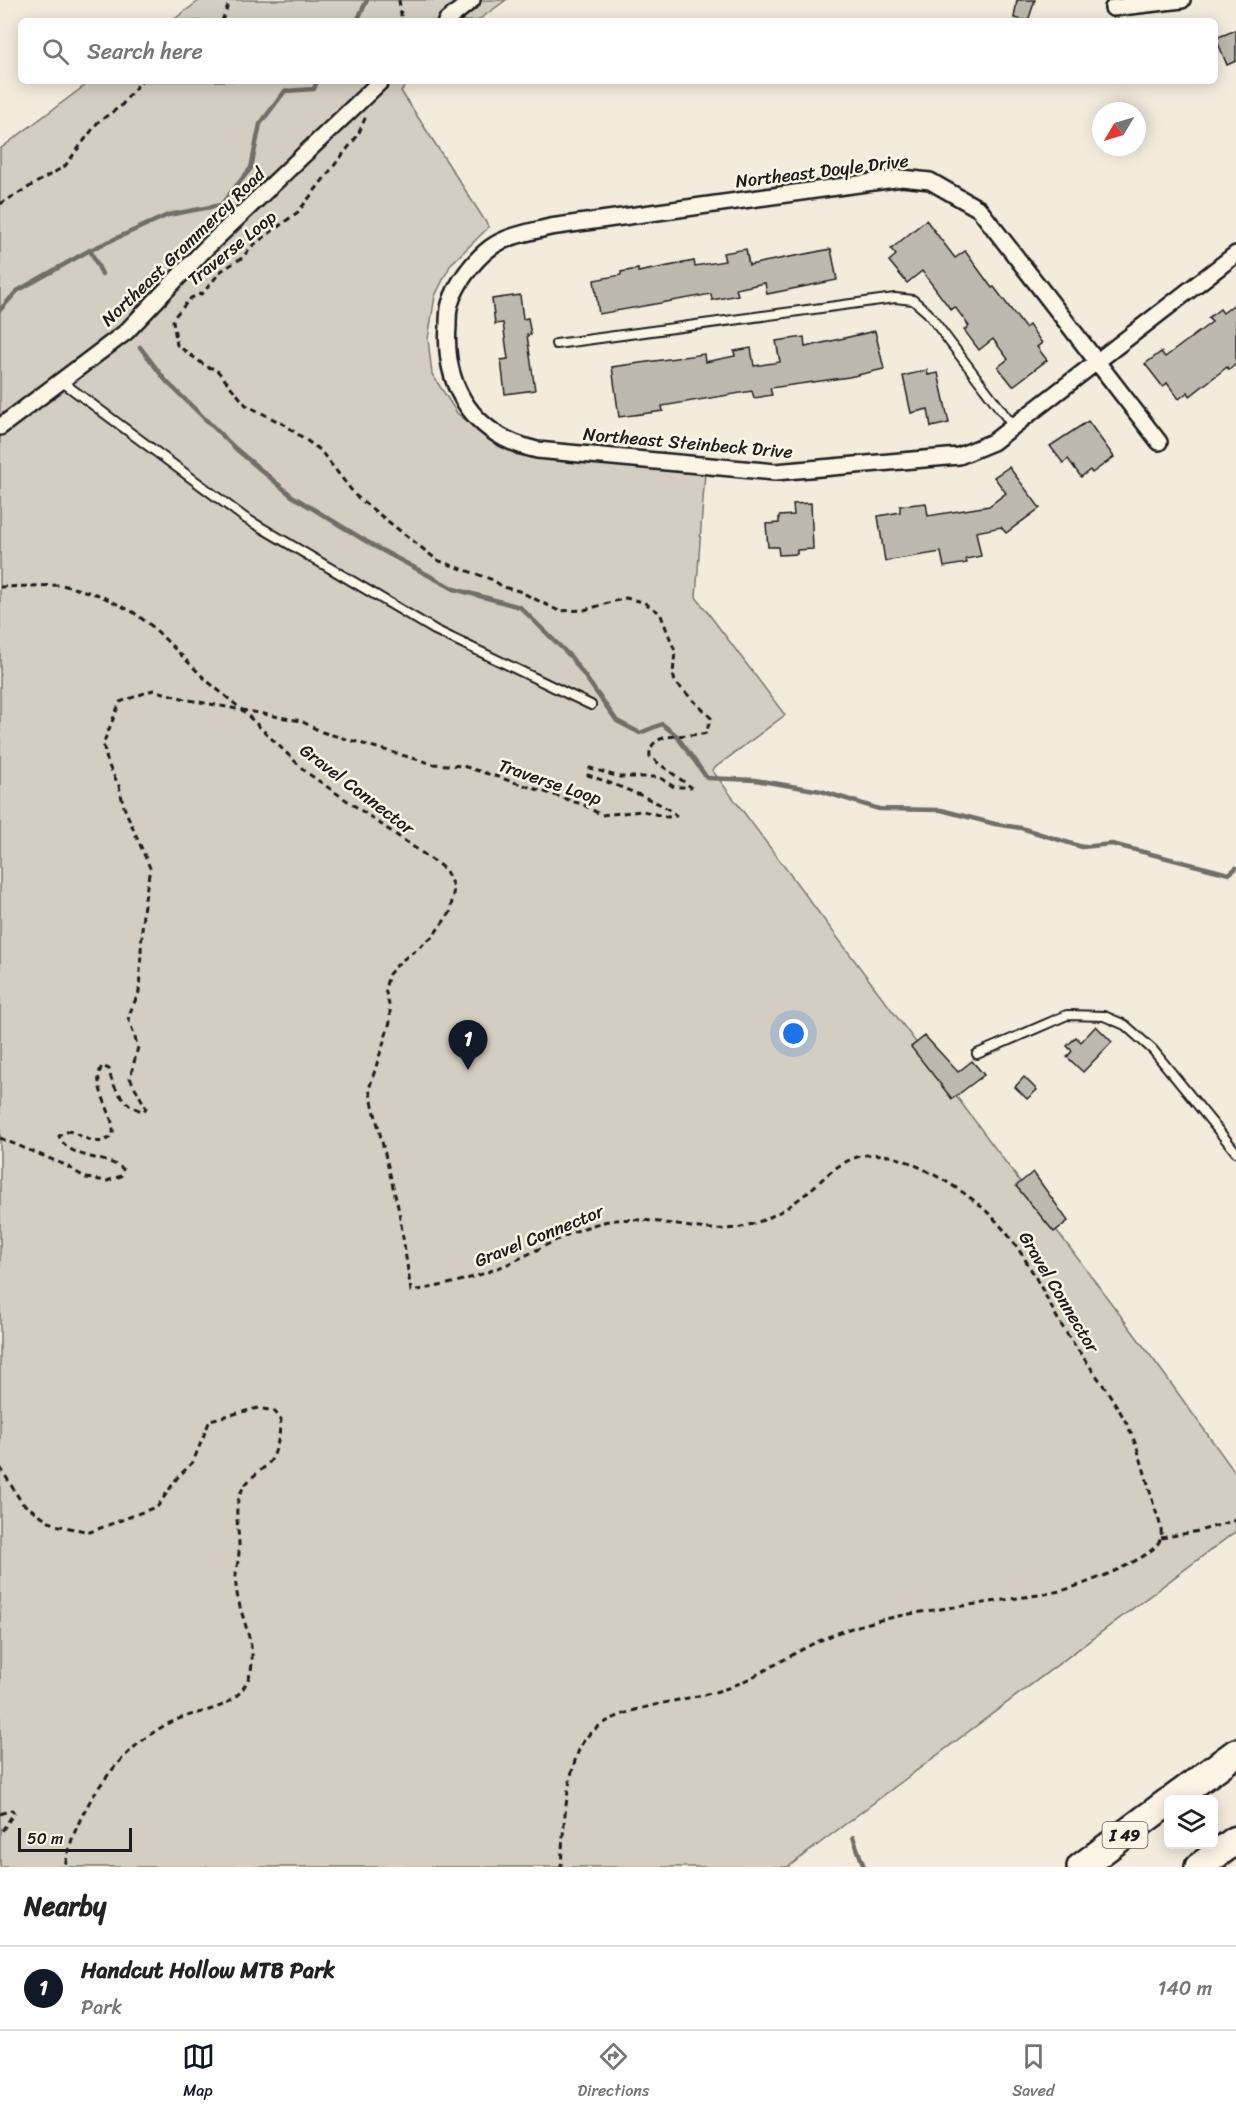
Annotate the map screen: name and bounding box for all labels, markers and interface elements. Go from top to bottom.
search box [18,18,1218,84]
text: Search here [87,32,203,71]
icon: search [39,35,72,68]
north arrow [1092,102,1146,156]
street label: Northeast Doyle Drive [734,144,910,198]
street label: Northeast Grammercy Road [93,158,274,334]
street label: Traverse Loop [180,201,284,294]
street label: Northeast Steinbeck Drive [582,418,794,468]
street label: Gravel Connector [293,735,423,844]
street label: Traverse Loop [494,749,607,815]
your location [779,1019,808,1048]
pin: 1 [448,1020,488,1070]
street label: Gravel Connector [469,1195,610,1277]
street label: Gravel Connector [1010,1225,1109,1360]
map controls [1164,1795,1218,1849]
button: layers [1164,1795,1218,1849]
road number: I 49 [1102,1822,1148,1848]
text: 50 m [27,1824,63,1853]
scale bar [18,1825,132,1852]
text: Nearby [24,1883,106,1929]
text: Handcut Hollow MTB Park [81,1951,335,1990]
text: 1 [39,1971,48,2006]
text: 140 m [1158,1971,1212,2006]
text: Park [81,1990,122,2025]
tab: Map [182,2040,215,2105]
tab: Directions [578,2040,649,2105]
tab: Saved [1012,2040,1054,2105]

